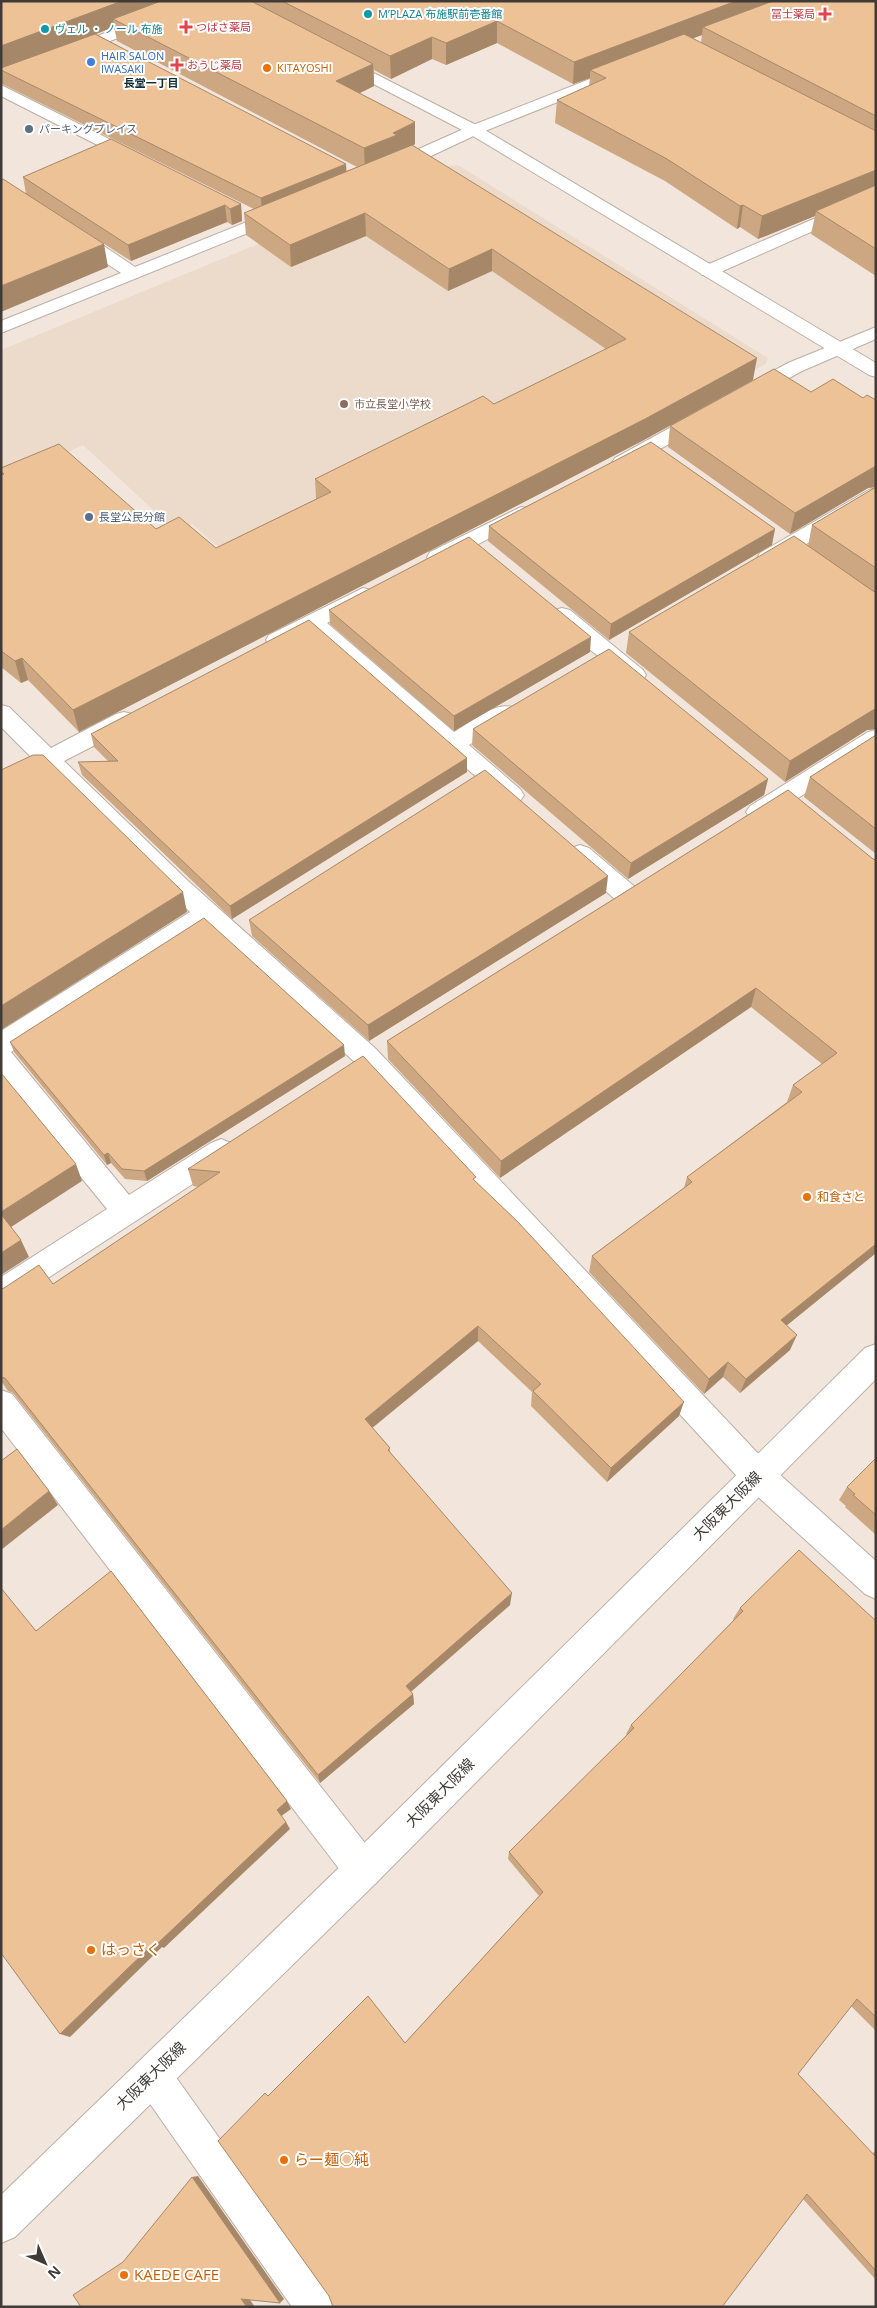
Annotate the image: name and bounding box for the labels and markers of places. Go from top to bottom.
place label: M’PLAZA 布施駅前壱番館 [378,6,502,21]
place label: 冨士薬局 [771,6,815,21]
marker: M’PLAZA 布施駅前壱番館 [362,8,374,20]
marker: 冨士薬局 [819,8,831,20]
place label: つばさ薬局 [196,19,251,34]
place label: ヴェル ・ ノール 布施 [55,21,163,36]
marker: つばさ薬局 [180,21,192,33]
marker: ヴェル ・ ノール 布施 [39,23,51,35]
place label: HAIR SALON IWASAKI [101,48,164,76]
marker: HAIR SALON IWASAKI [85,56,97,68]
place label: おうじ薬局 [187,57,242,72]
marker: おうじ薬局 [171,59,183,71]
place label: KITAYOSHI [277,60,332,75]
marker: KITAYOSHI [261,62,273,74]
place label: パーキングプレイス [39,121,137,136]
marker: パーキングプレイス [23,123,35,135]
place label: 市立長堂小学校 [354,396,431,411]
marker: 市立長堂小学校 [338,398,350,410]
place label: 長堂公民分館 [99,509,165,524]
marker: 長堂公民分館 [83,511,95,523]
place label: 和食さと [817,1188,865,1205]
marker: 和食さと [801,1191,813,1203]
place label: はっさく [101,1939,161,1959]
marker: はっさく [85,1944,97,1956]
place label: らー麺○純 [294,2149,369,2169]
marker: らー麺○純 [278,2154,290,2166]
place label: KAEDE CAFE [134,2264,219,2284]
marker: KAEDE CAFE [118,2269,130,2281]

